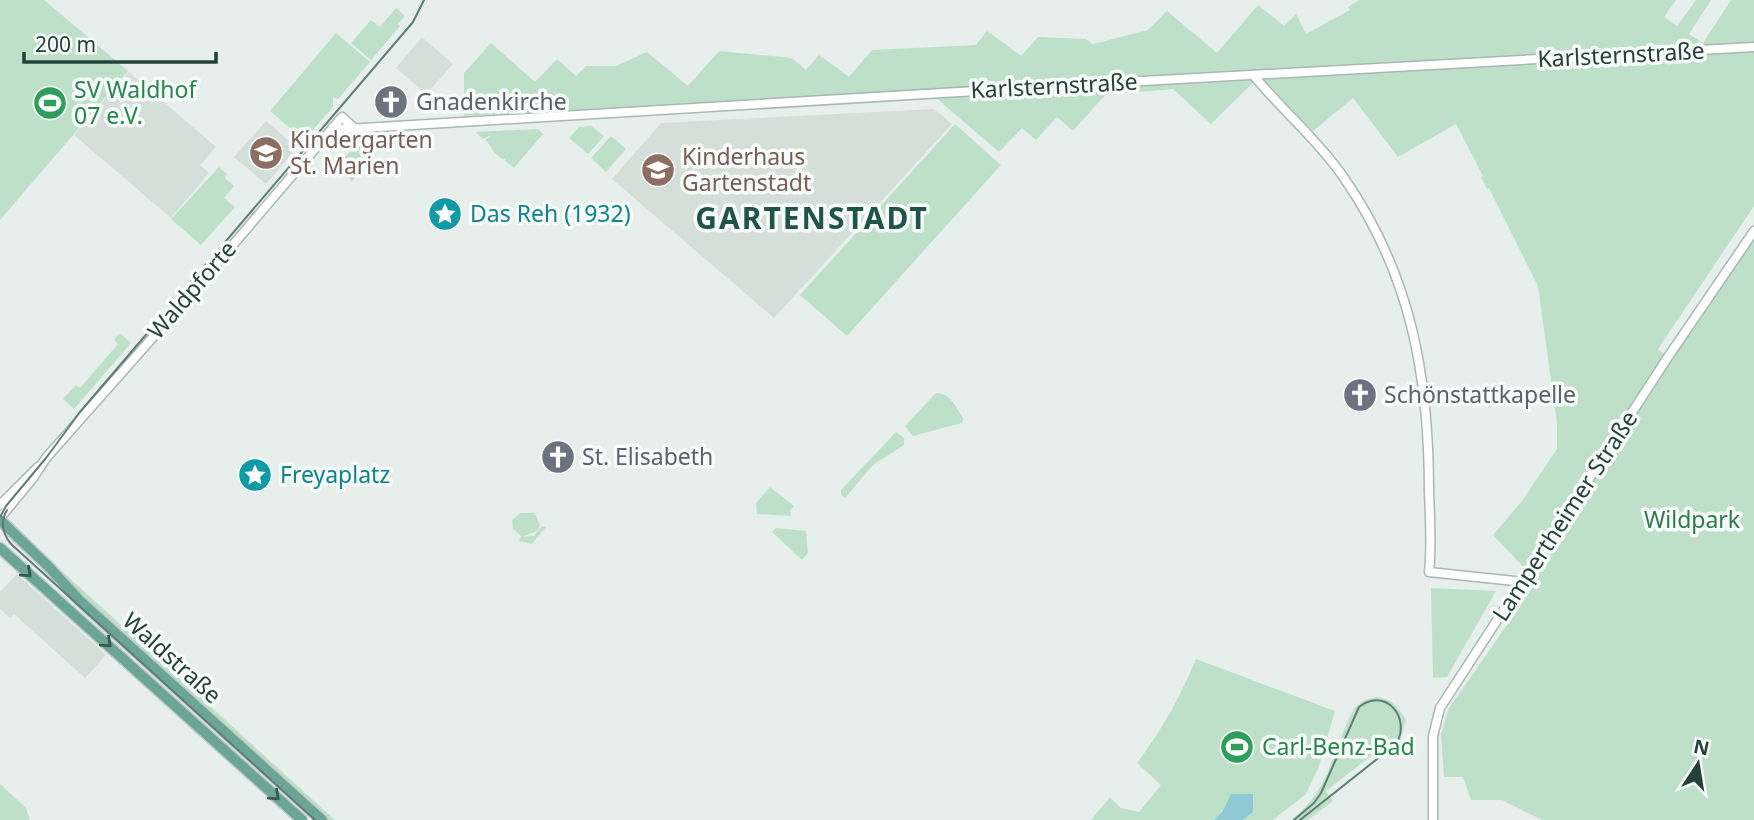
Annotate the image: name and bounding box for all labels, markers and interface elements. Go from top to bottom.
scale bar [24,21,217,65]
text: 200 m [35,30,96,58]
street label: Karlsternstraße [1537,34,1705,74]
street label: Karlsternstraße [970,65,1138,105]
place label: SV Waldhof 07 e.V. [74,73,197,131]
church icon: Gnadenkirche [372,83,410,121]
sports icon: SV Waldhof 07 e.V. [31,84,69,122]
place label: Gnadenkirche [416,85,567,117]
place label: Kindergarten St. Marien [290,123,433,181]
school or university icon: Kindergarten St. Marien [247,134,285,172]
place label: Kinderhaus Gartenstadt [682,140,811,198]
school or university icon: Kinderhaus Gartenstadt [639,151,677,189]
place icon: Das Reh (1932) [426,195,464,233]
place label: Das Reh (1932) [470,197,631,229]
district label: GARTENSTADT [695,197,929,238]
street label: Waldpforte [140,233,243,345]
church icon: Schönstattkapelle [1341,376,1379,414]
place label: Schönstattkapelle [1384,378,1576,410]
street label: Lampertheimer Straße [1484,404,1644,627]
church icon: St. Elisabeth [539,438,577,476]
place label: St. Elisabeth [582,440,713,472]
place icon: Freyaplatz [236,456,274,494]
place label: Freyaplatz [280,458,390,490]
park label: Wildpark [1644,503,1741,535]
one-way arrow [19,565,32,578]
street label: Waldstraße [116,604,229,710]
one-way arrow [99,635,112,647]
sports icon: Carl-Benz-Bad [1218,728,1256,766]
north arrow [1663,729,1733,799]
place label: Carl-Benz-Bad [1262,730,1415,762]
text: N [1691,733,1712,762]
one-way arrow [267,787,280,800]

